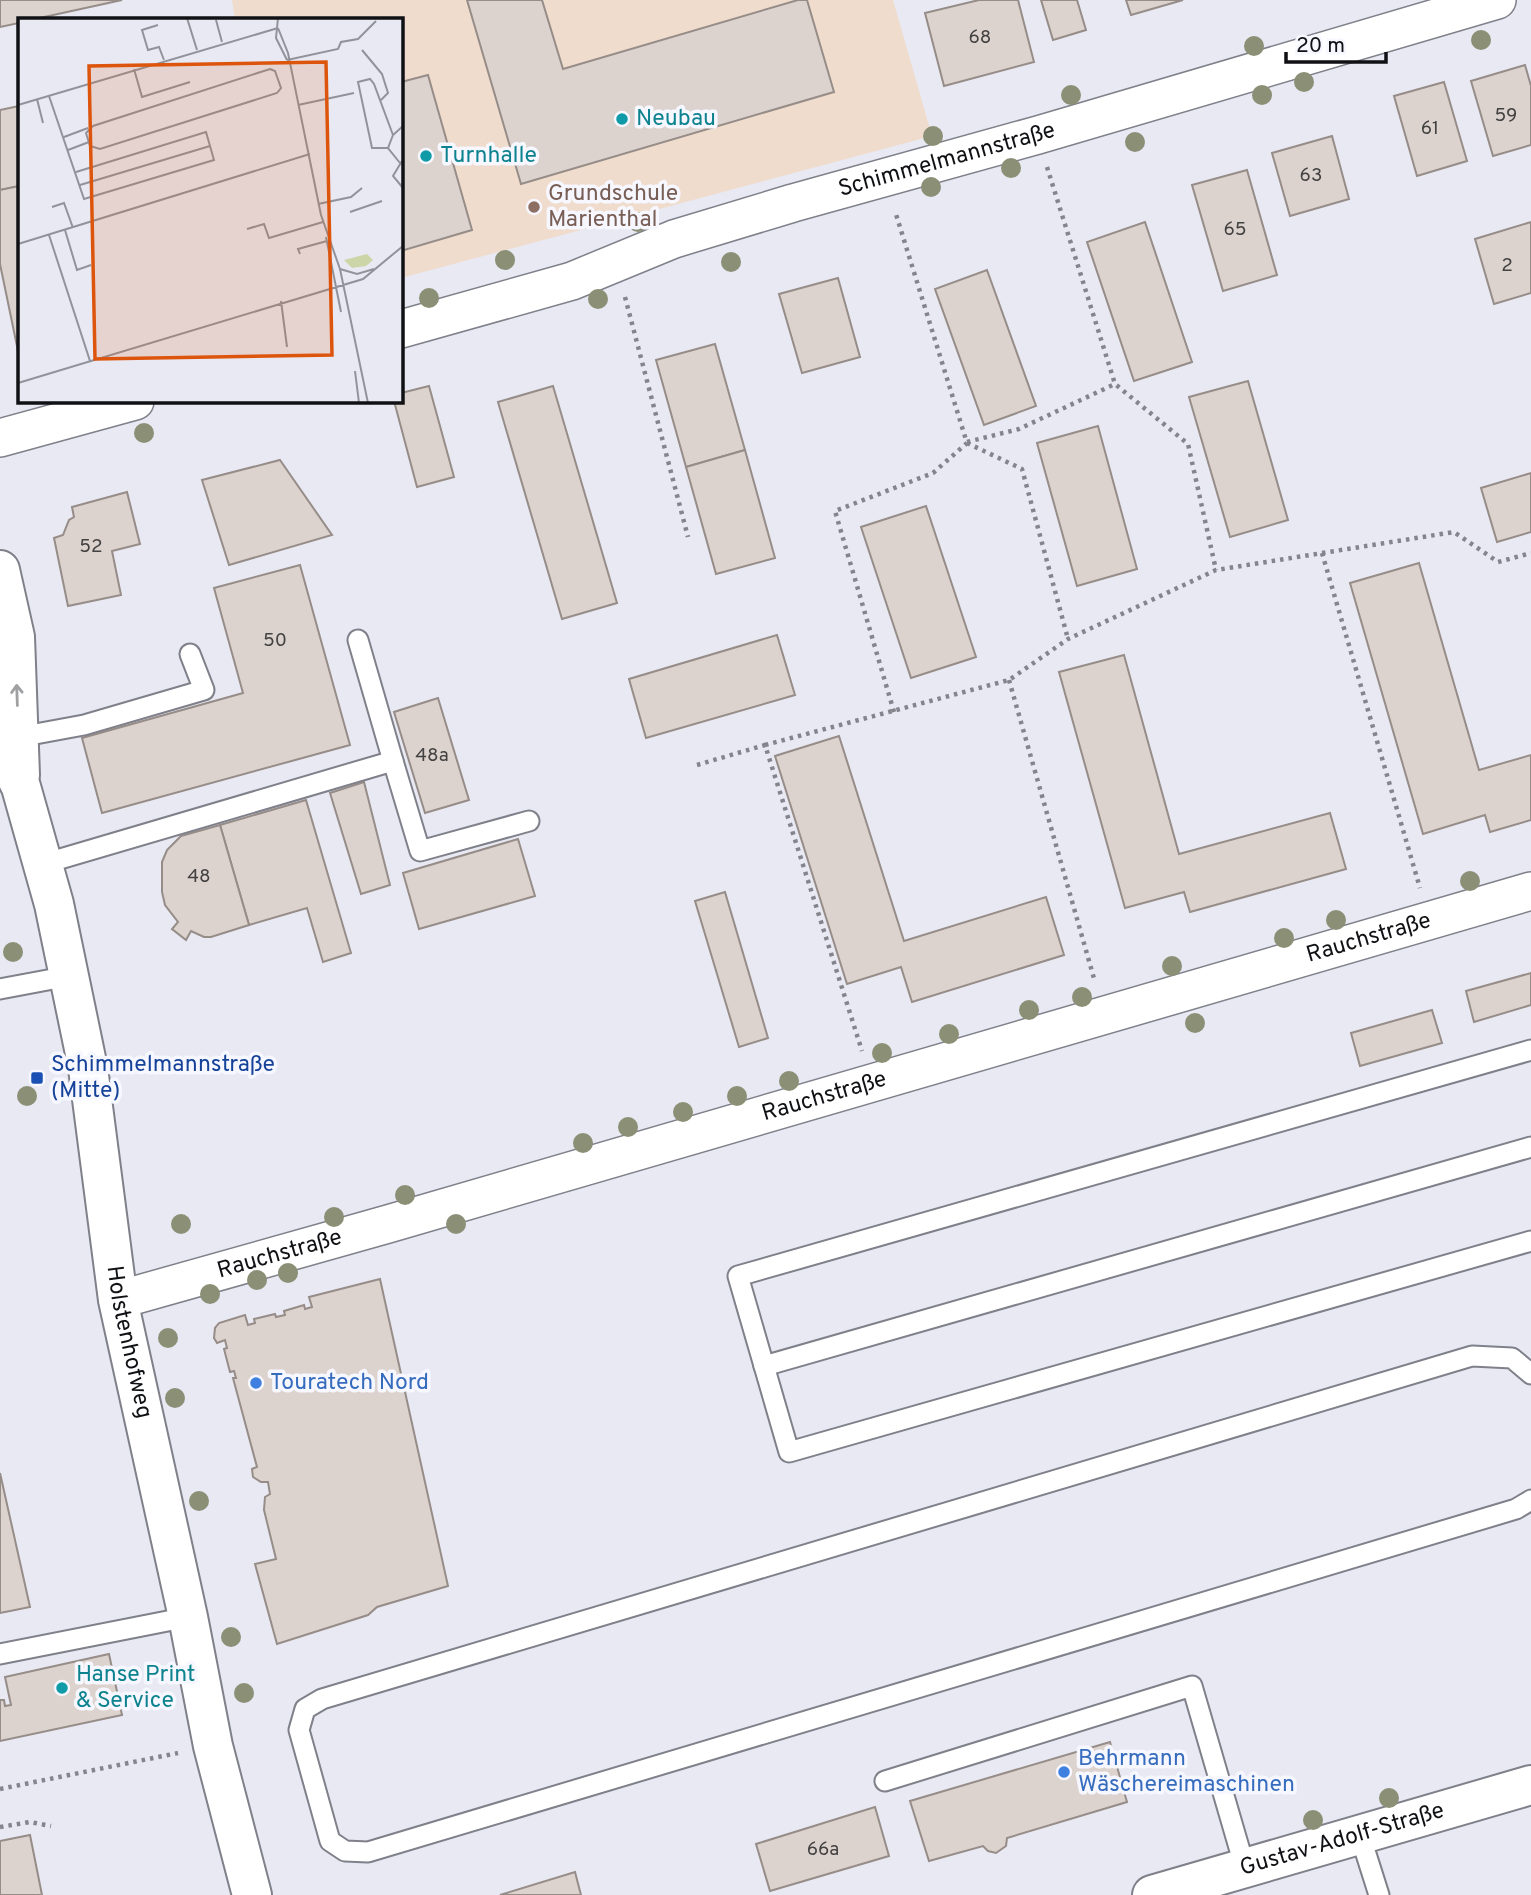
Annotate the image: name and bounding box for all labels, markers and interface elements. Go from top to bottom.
inset map [18,18,402,402]
scale bar [1286,21,1386,65]
house number: 68 [969,26,991,50]
text: 20 m [1296,33,1345,60]
house number: 59 [1495,104,1517,128]
place label: Neubau [636,105,716,134]
marker: Neubau [614,111,630,127]
street label: Schimmelmannstraße [835,116,1059,204]
house number: 61 [1421,117,1439,141]
place label: Turnhalle [440,142,537,171]
marker: Turnhalle [418,148,434,164]
house number: 63 [1300,164,1322,188]
place label: Grundschule Marienthal [548,180,678,235]
marker: Grundschule Marienthal [526,199,542,215]
house number: 65 [1223,218,1247,242]
house number: 2 [1501,254,1513,278]
house number: 52 [79,535,103,559]
house number: 50 [263,629,287,653]
one-way arrow [10,684,23,707]
house number: 48a [415,744,449,768]
house number: 48 [187,865,211,889]
street label: Rauchstraße [1303,906,1434,970]
place label: Schimmelmannstraße (Mitte) [51,1051,275,1106]
street label: Rauchstraße [759,1065,890,1129]
marker: Schimmelmannstraße (Mitte) [29,1070,45,1086]
street label: Rauchstraße [214,1223,345,1286]
street label: Holstenhofweg [99,1264,158,1421]
place label: Touratech Nord [270,1369,429,1398]
marker: Touratech Nord [248,1375,264,1391]
place label: Hanse Print & Service [76,1661,196,1716]
marker: Hanse Print & Service [54,1680,70,1696]
place label: Behrmann Wäschereimaschinen [1078,1745,1295,1800]
marker: Behrmann Wäschereimaschinen [1056,1764,1072,1780]
street label: Gustav-Adolf-Straße [1237,1796,1448,1883]
house number: 66a [807,1838,839,1862]

